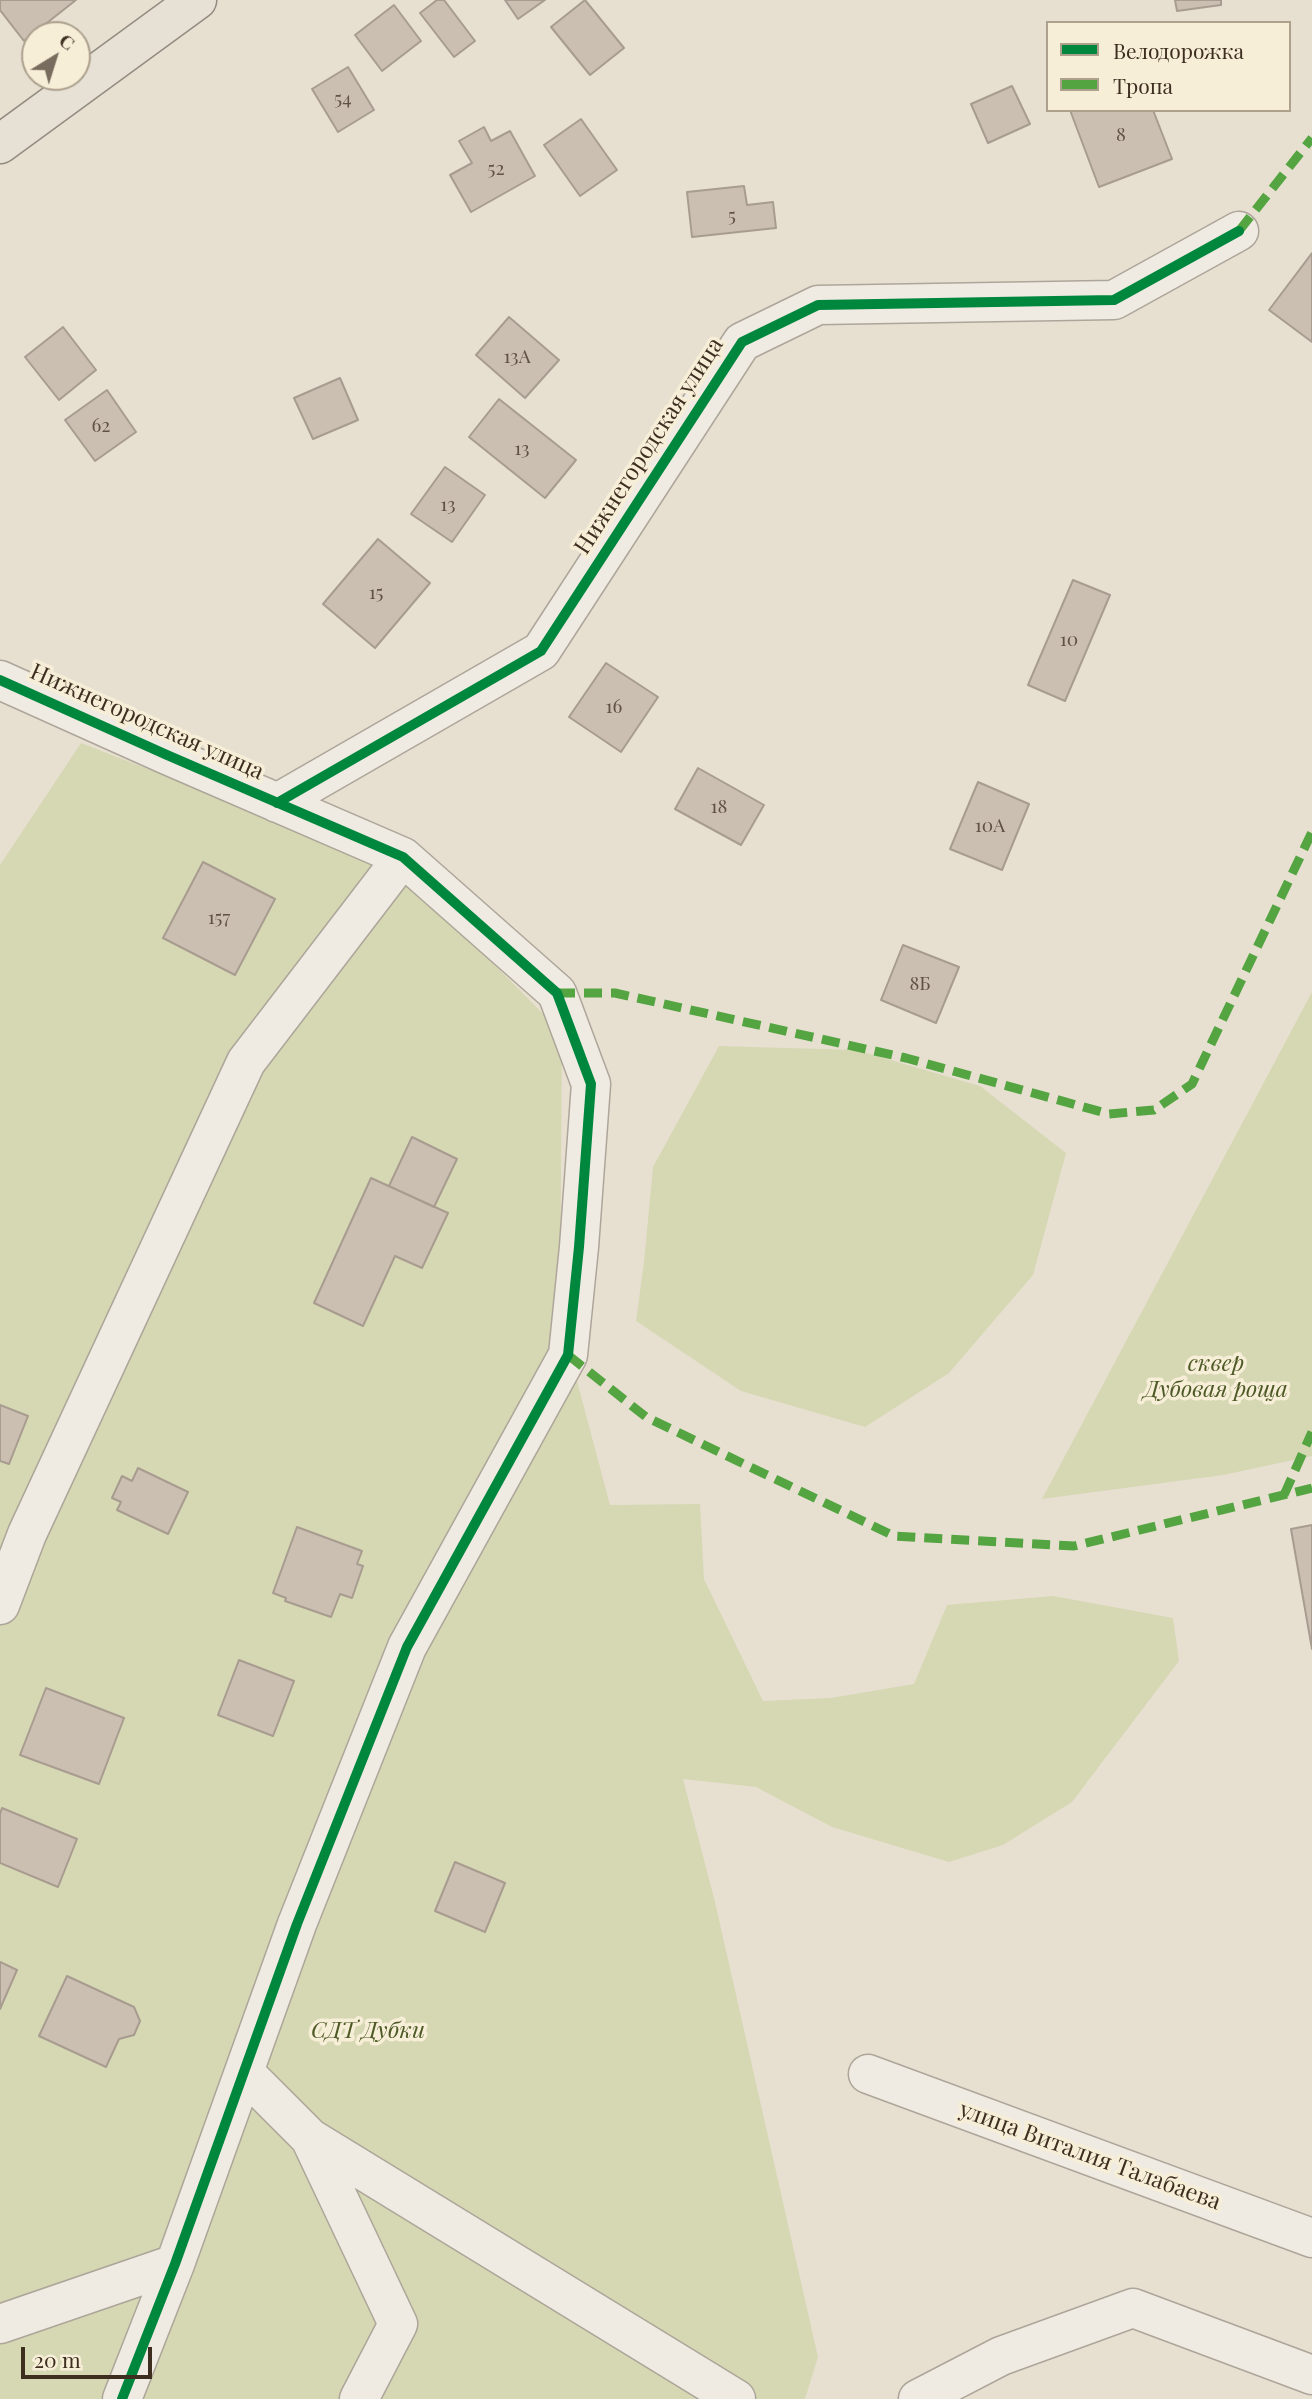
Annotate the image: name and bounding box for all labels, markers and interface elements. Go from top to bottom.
north arrow [21,21,91,91]
legend [1046,21,1291,112]
text: С [54,27,81,55]
text: Велодорожка [1113,36,1244,64]
text: Тропа [1113,71,1173,99]
house number: 54 [334,88,352,110]
house number: 8 [1116,124,1126,146]
house number: 52 [488,158,504,180]
house number: 5 [728,205,736,227]
street label: Нижнегородская улица [569,332,729,560]
house number: 13А [503,346,531,368]
house number: 62 [92,415,110,437]
house number: 13 [514,438,530,460]
house number: 13 [440,494,456,516]
house number: 15 [369,582,383,604]
house number: 10 [1060,629,1078,651]
street label: Нижнегородская улица [26,658,268,786]
house number: 16 [606,696,622,718]
house number: 18 [711,796,727,818]
house number: 10А [975,815,1005,837]
house number: 157 [208,907,230,929]
house number: 8Б [909,973,931,995]
park label: сквер Дубовая роща [1144,1350,1288,1404]
park label: СДТ Дубки [311,2017,425,2045]
street label: улица Виталия Талабаева [956,2096,1224,2216]
scale bar [24,2332,156,2376]
text: 20 m [34,2345,81,2373]

